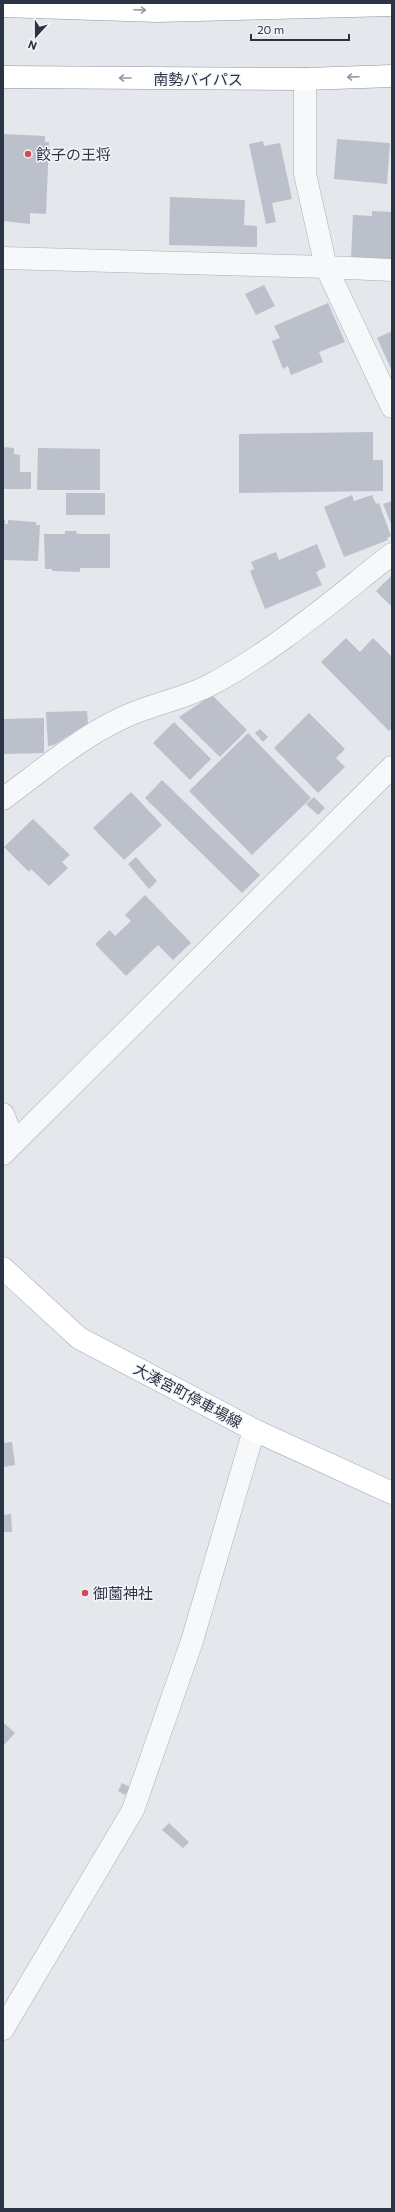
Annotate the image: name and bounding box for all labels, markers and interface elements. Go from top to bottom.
one-way arrow [133,7,146,14]
north arrow [16,16,56,56]
scale bar [251,16,349,42]
text: 20 m [257,22,284,36]
text: N [26,38,38,53]
street label: 南勢バイパス [153,70,243,88]
one-way arrow [119,74,132,82]
one-way arrow [347,74,360,81]
place label: 餃子の王将 [36,145,111,163]
marker: 餃子の王将 [23,149,33,159]
street label: 大湊宮町停車場線 [131,1359,245,1431]
place label: 御薗神社 [93,1584,153,1602]
marker: 御薗神社 [80,1588,90,1598]

